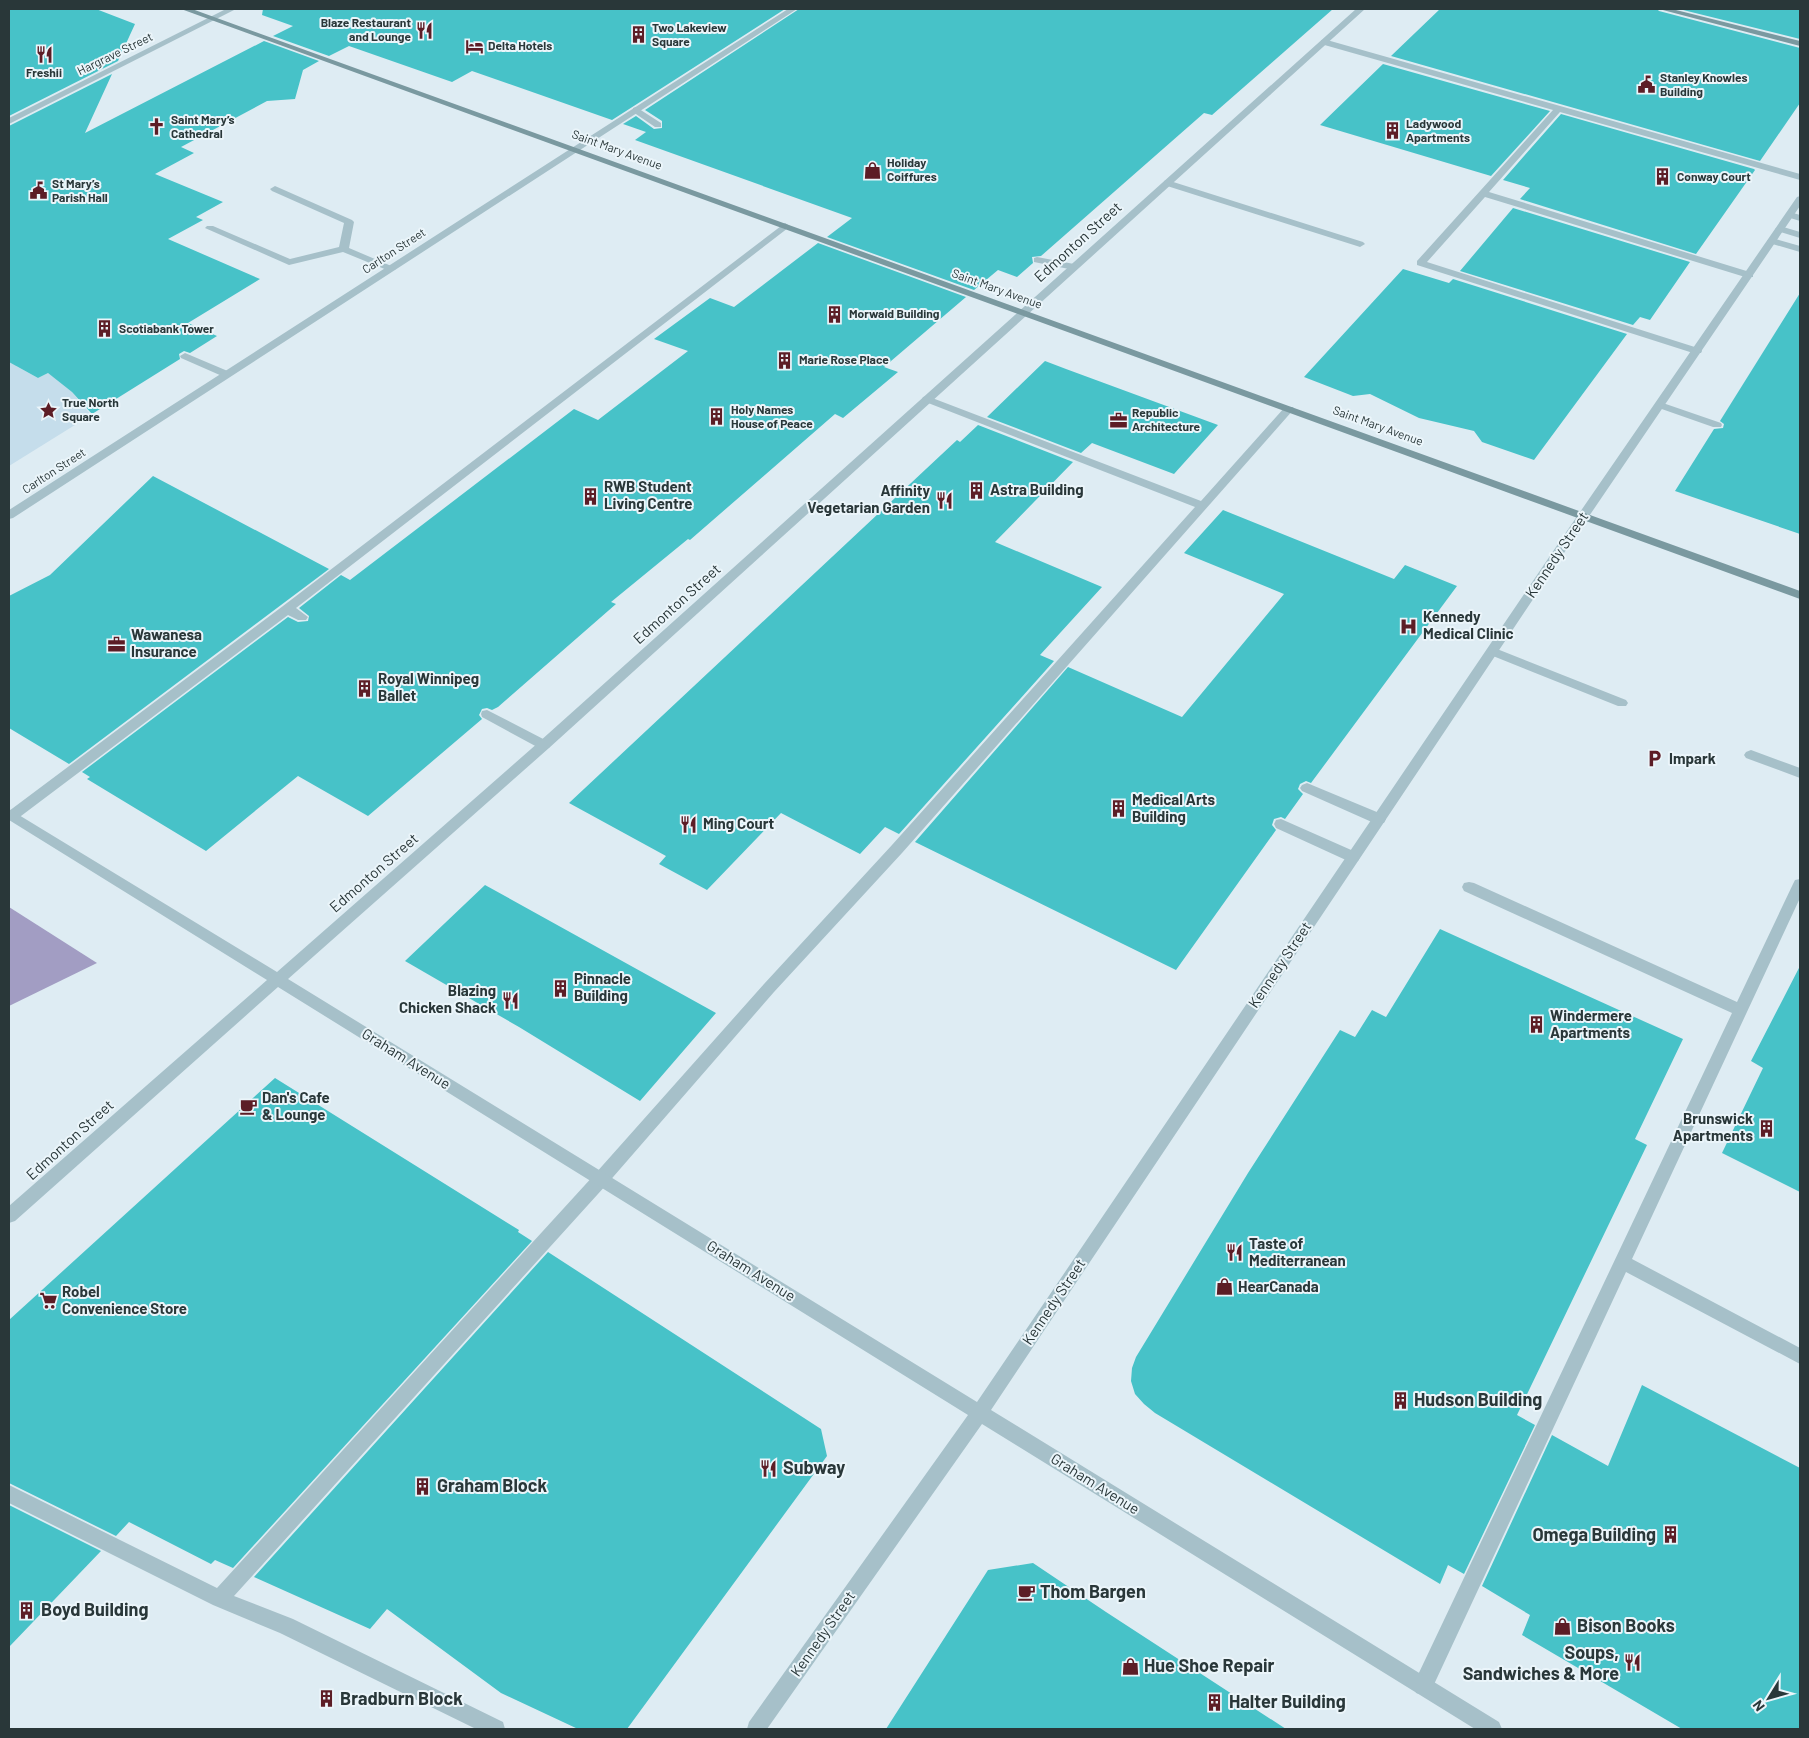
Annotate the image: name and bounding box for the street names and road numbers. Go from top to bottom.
street label: Hargrave Street [75,29,155,77]
street label: Saint Mary Avenue [570,126,664,172]
street label: Edmonton Street [1030,197,1125,285]
street label: Carlton Street [359,224,428,276]
street label: Saint Mary Avenue [950,265,1044,311]
street label: Saint Mary Avenue [1331,402,1425,448]
street label: Carlton Street [19,444,88,496]
street label: Kennedy Street [1521,508,1592,601]
street label: Edmonton Street [629,559,724,647]
street label: Edmonton Street [325,829,421,916]
street label: Kennedy Street [1244,918,1315,1011]
street label: Graham Avenue [359,1024,454,1093]
street label: Edmonton Street [22,1095,117,1183]
street label: Graham Avenue [704,1236,799,1305]
street label: Kennedy Street [1018,1255,1089,1348]
street label: Graham Avenue [1048,1449,1143,1518]
street label: Kennedy Street [786,1587,858,1680]

